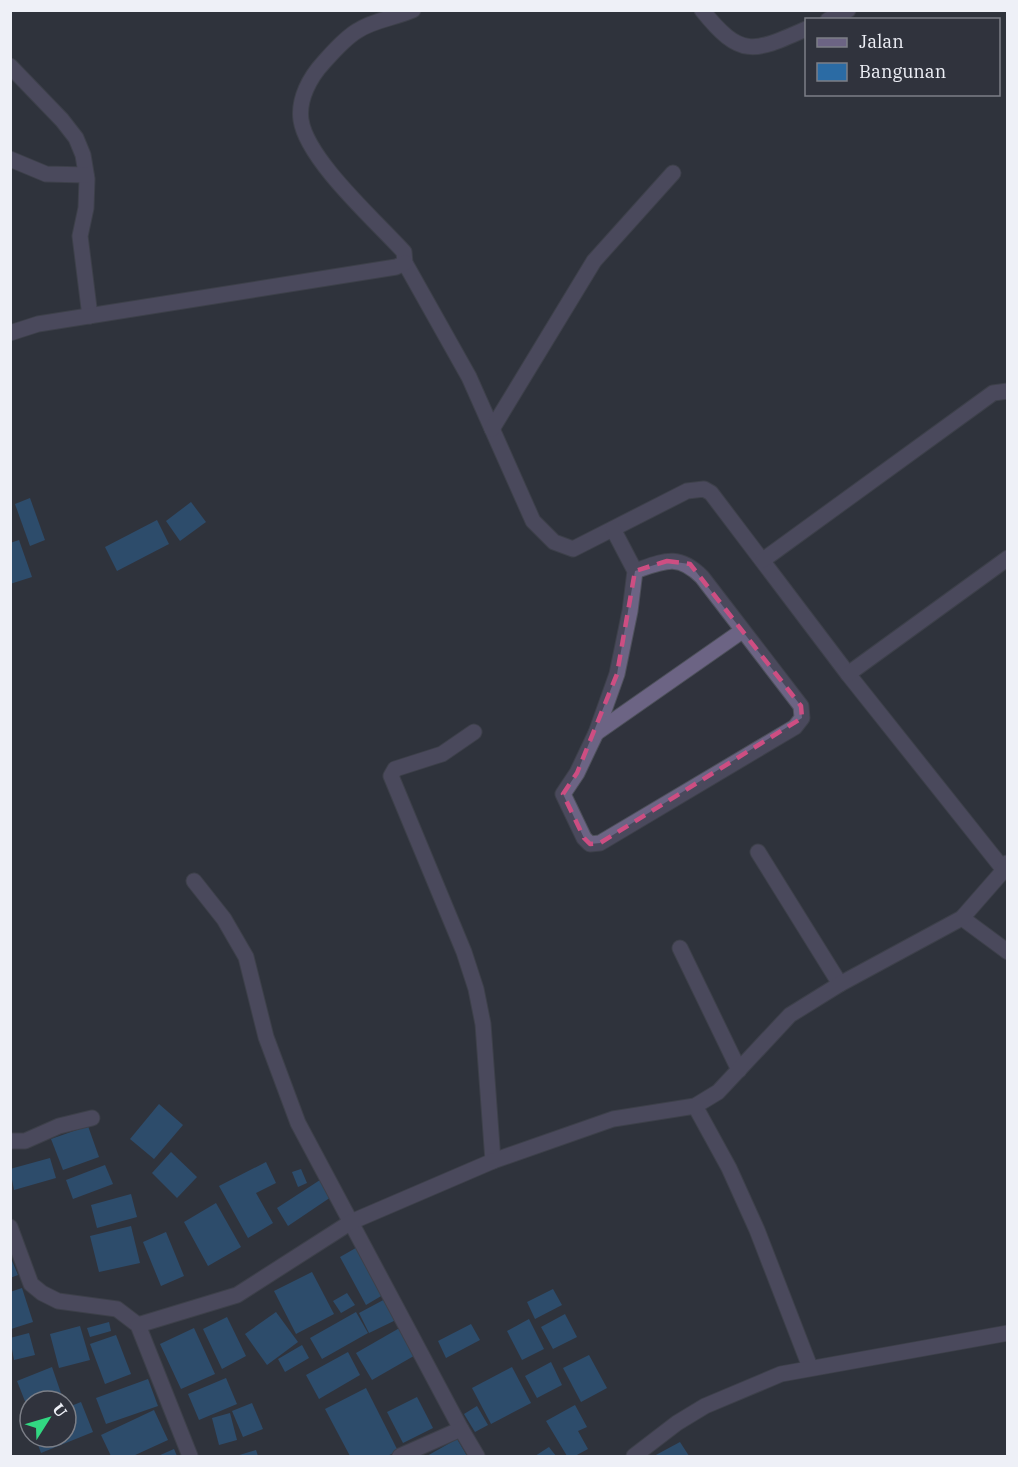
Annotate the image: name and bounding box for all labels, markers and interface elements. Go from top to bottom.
legend [805,18,1000,96]
text: Jalan [859,30,904,53]
text: Bangunan [859,60,946,83]
north arrow [18,1389,78,1449]
text: U [48,1399,72,1421]

